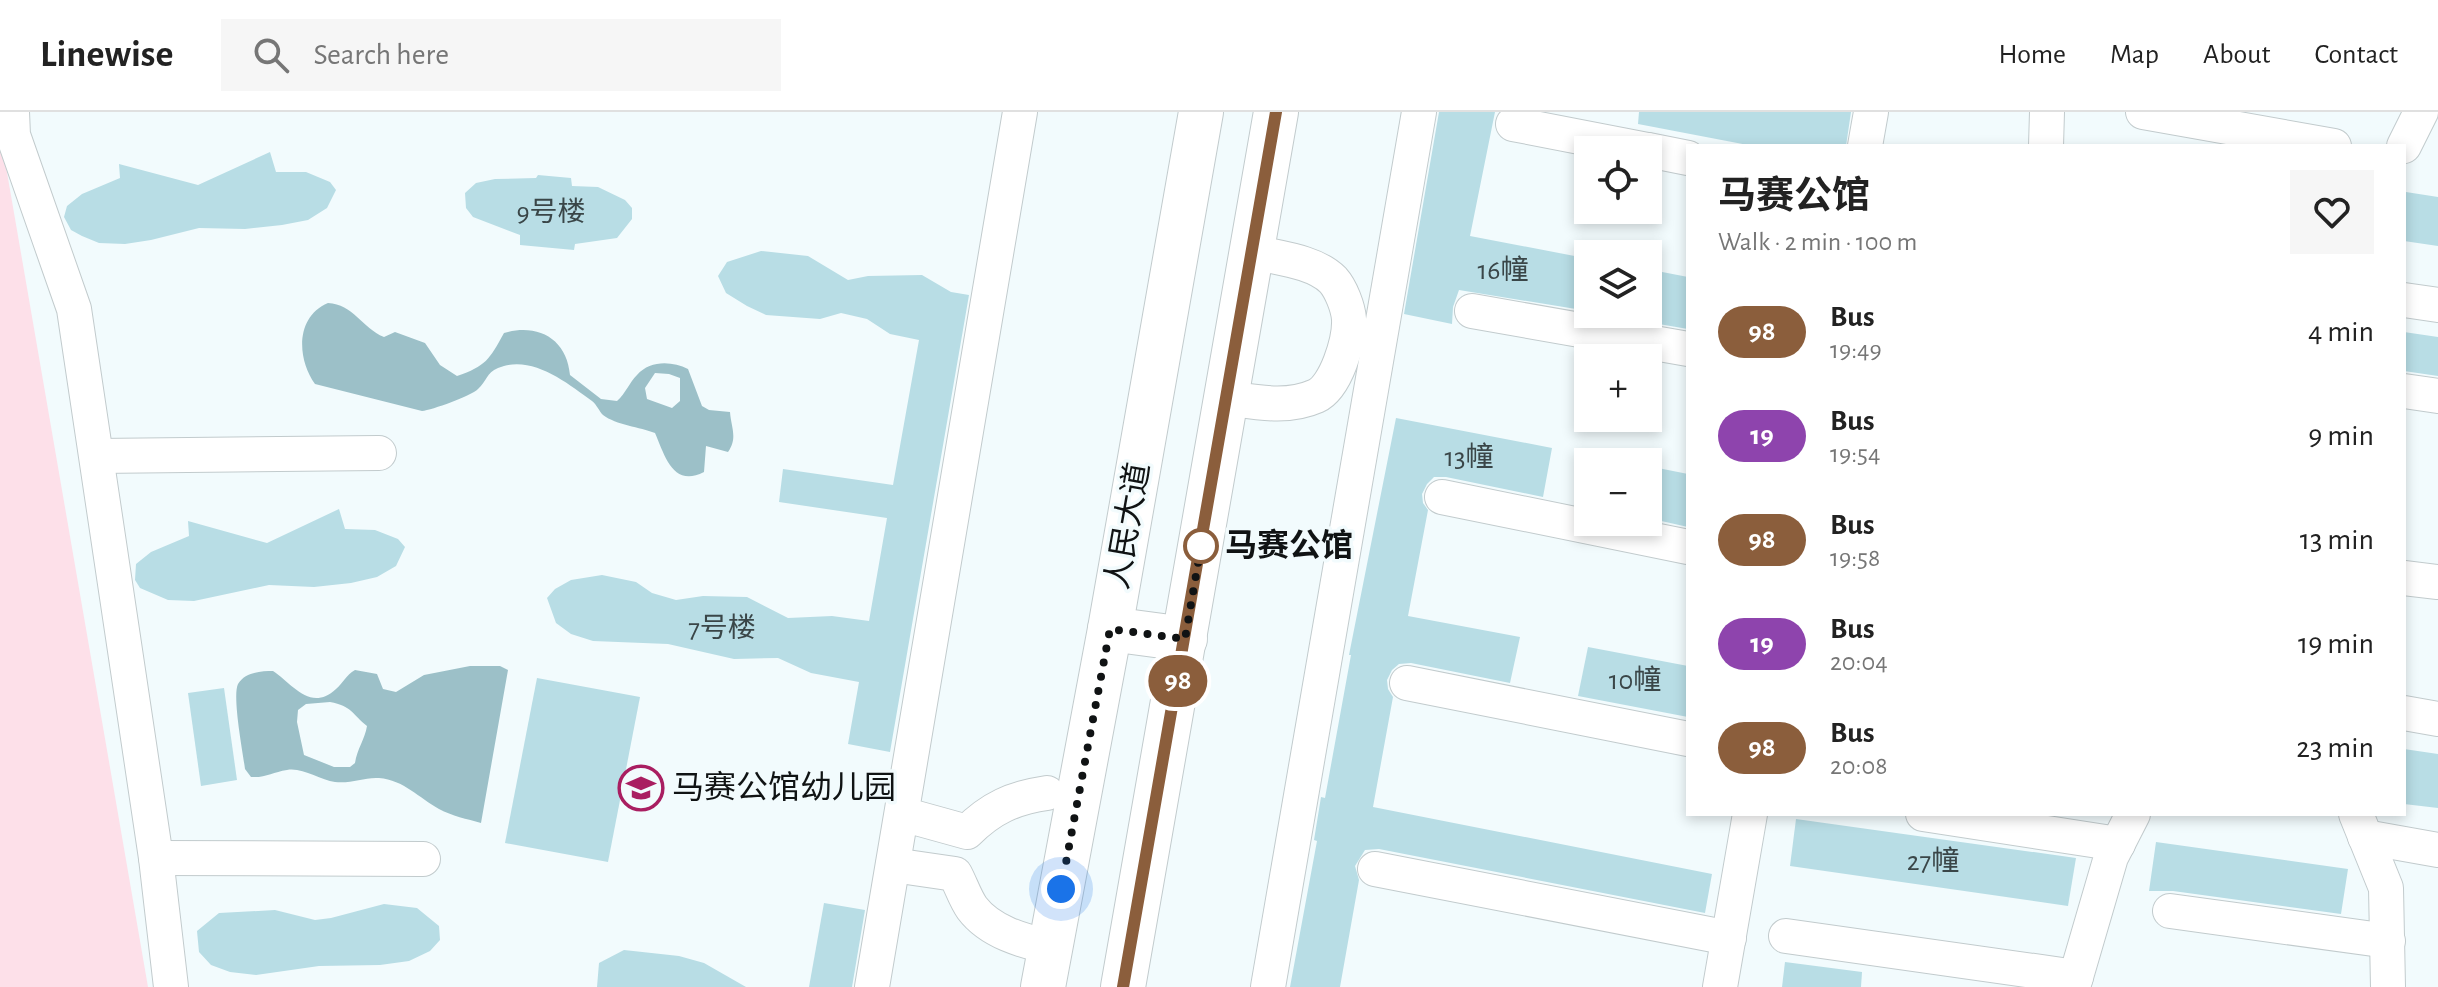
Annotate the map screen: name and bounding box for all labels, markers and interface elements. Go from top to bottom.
search box [221,19,781,91]
icon: search [249,33,293,77]
text: Linewise [40,36,173,74]
text: Search here [313,40,449,70]
text: Home [1999,41,2066,69]
text: Map [2110,41,2159,69]
text: About [2203,41,2271,69]
text: Contact [2315,41,2398,69]
map controls [1574,136,1662,536]
button: locate [1574,136,1662,224]
button: heart [2290,170,2374,254]
text: 马赛公馆 [1718,178,1870,216]
house number: 9号楼 [516,197,586,227]
text: Walk · 2 min · 100 m [1718,229,1917,255]
button: layers [1574,240,1662,328]
house number: 16幢 [1478,255,1528,285]
text: Bus [1830,302,1875,332]
text: 4 min [2308,317,2374,347]
text: 98 [1748,318,1776,346]
text: 19:49 [1830,337,1882,363]
button: + [1574,344,1662,432]
text: Bus [1830,406,1875,436]
text: 9 min [2308,421,2374,451]
text: 19 [1750,422,1774,450]
text: 19:54 [1830,441,1881,467]
house number: 13幢 [1444,442,1494,472]
button: − [1574,448,1662,536]
street label: 人民大道 [1099,460,1155,592]
text: Bus [1830,510,1875,540]
text: 13 min [2300,525,2374,555]
text: 98 [1748,526,1776,554]
place label: 马赛公馆 [1225,528,1353,562]
marker: 马赛公馆 [1184,529,1218,563]
text: 19:58 [1830,545,1880,571]
house number: 7号楼 [688,613,756,643]
text: Bus [1830,614,1875,644]
text: 19 min [2298,629,2374,659]
text: 19 [1750,630,1774,658]
text: 20:04 [1830,649,1888,675]
line badge: 98 [1142,655,1214,707]
house number: 10幢 [1609,665,1661,695]
text: 98 [1164,667,1192,695]
text: Bus [1830,718,1875,748]
text: 23 min [2296,733,2374,763]
text: 98 [1748,734,1776,762]
text: 20:08 [1830,753,1888,779]
school or university icon: 马赛公馆幼儿园 [617,764,665,812]
place label: 马赛公馆幼儿园 [672,770,896,804]
house number: 27幢 [1907,846,1959,876]
your location [1041,869,1081,909]

